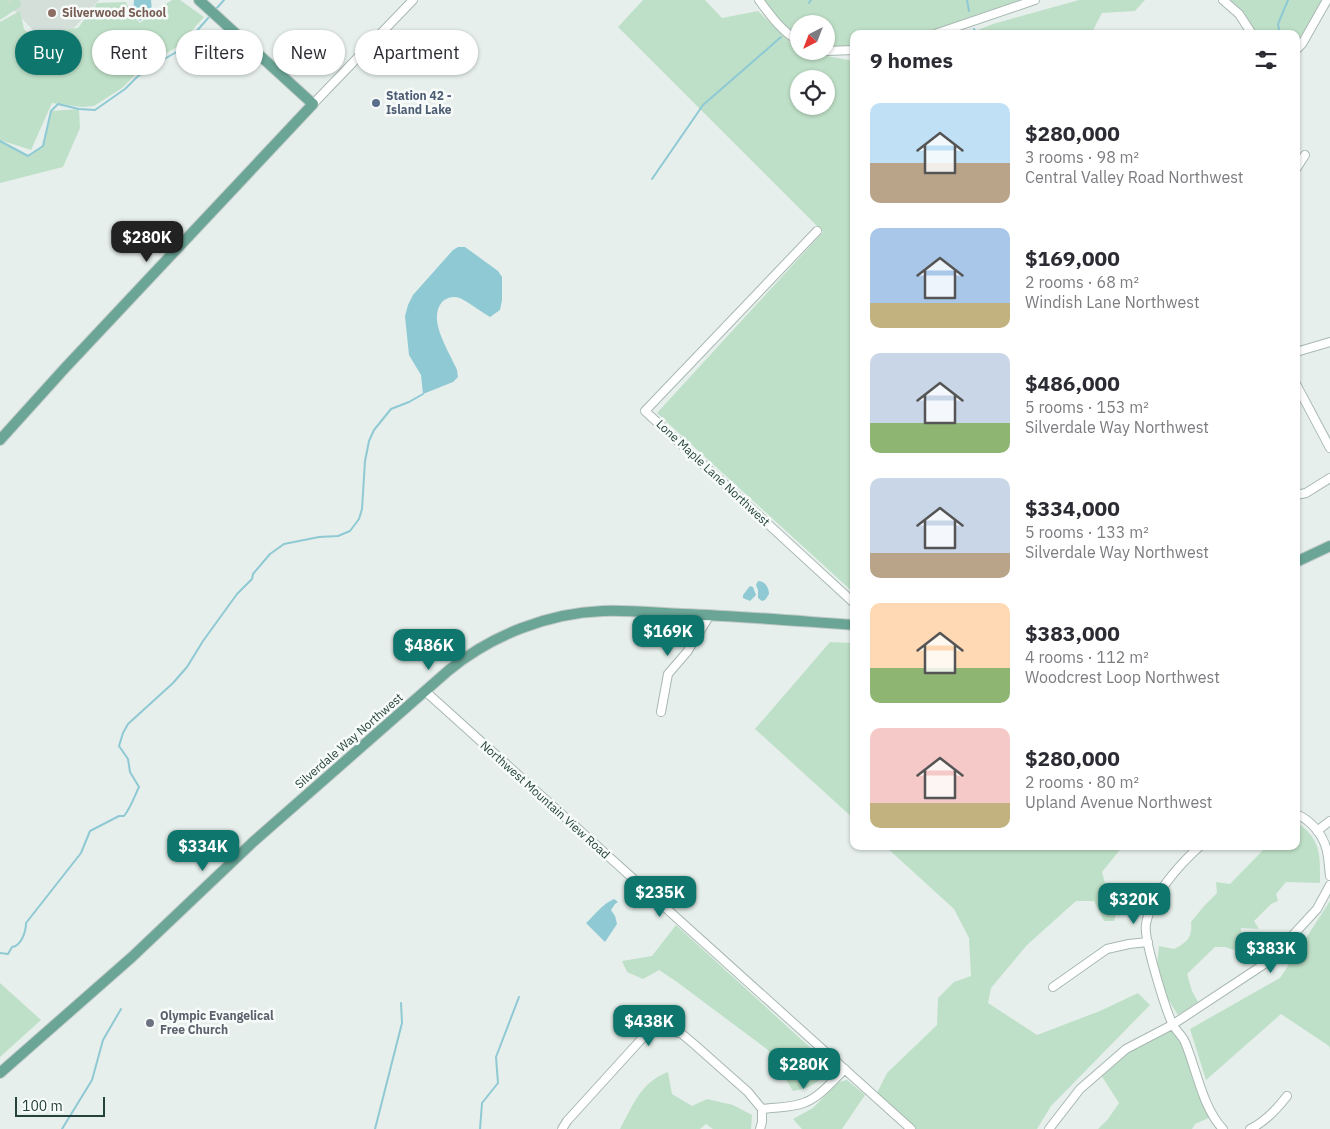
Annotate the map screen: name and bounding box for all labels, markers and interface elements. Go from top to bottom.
place label: Silverwood School [62,5,167,20]
marker: Silverwood School [46,7,58,19]
north arrow [790,15,835,60]
map controls [790,15,835,115]
chip: Buy [15,30,82,75]
chip: Rent [92,30,166,75]
chip: Filters [176,30,263,75]
chip: New [273,30,345,75]
chip: Apartment [355,30,478,75]
text: 9 homes [870,46,953,74]
icon: filters [1252,46,1280,74]
button: locate [790,70,835,115]
place label: Station 42 - Island Lake [386,88,452,117]
marker: Station 42 - Island Lake [370,97,382,109]
text: $280,000 [1025,119,1120,147]
icon: home [910,123,970,183]
text: 3 rooms · 98 m² [1025,147,1139,167]
text: Central Valley Road Northwest [1025,167,1243,187]
pin: $280K [112,220,182,263]
text: $280K [122,227,172,247]
text: $169,000 [1025,244,1120,272]
icon: home [910,248,970,308]
text: 2 rooms · 68 m² [1025,272,1139,292]
text: Windish Lane Northwest [1025,292,1200,312]
text: $486,000 [1025,369,1120,397]
icon: home [910,373,970,433]
text: 5 rooms · 153 m² [1025,397,1149,417]
street label: Lone Maple Lane Northwest [654,416,773,529]
text: Silverdale Way Northwest [1025,417,1209,437]
text: $334,000 [1025,494,1120,522]
icon: home [910,498,970,558]
text: 5 rooms · 133 m² [1025,522,1149,542]
text: Silverdale Way Northwest [1025,542,1209,562]
pin: $169K [633,614,703,657]
text: $383,000 [1025,619,1120,647]
text: $169K [643,621,693,641]
icon: home [910,623,970,683]
pin: $486K [394,628,464,671]
text: $486K [404,635,454,655]
text: 4 rooms · 112 m² [1025,647,1149,667]
text: Woodcrest Loop Northwest [1025,667,1220,687]
street label: Silverdale Way Northwest [292,690,406,792]
street label: Northwest Mountain View Road [478,738,613,862]
text: $280,000 [1025,744,1120,772]
icon: home [910,748,970,808]
text: 2 rooms · 80 m² [1025,772,1139,792]
text: Upland Avenue Northwest [1025,792,1213,812]
pin: $334K [168,830,238,872]
text: $334K [178,836,228,856]
pin: $235K [625,876,695,918]
text: $235K [635,882,685,902]
pin: $320K [1099,882,1169,925]
text: $320K [1109,889,1159,909]
pin: $383K [1236,932,1306,974]
text: $383K [1246,938,1296,958]
pin: $438K [614,1004,684,1047]
place label: Olympic Evangelical Free Church [160,1008,274,1037]
text: $438K [624,1011,674,1031]
marker: Olympic Evangelical Free Church [144,1017,156,1029]
pin: $280K [769,1048,839,1090]
text: $280K [779,1054,829,1074]
scale bar [15,1094,105,1117]
text: 100 m [22,1097,63,1115]

